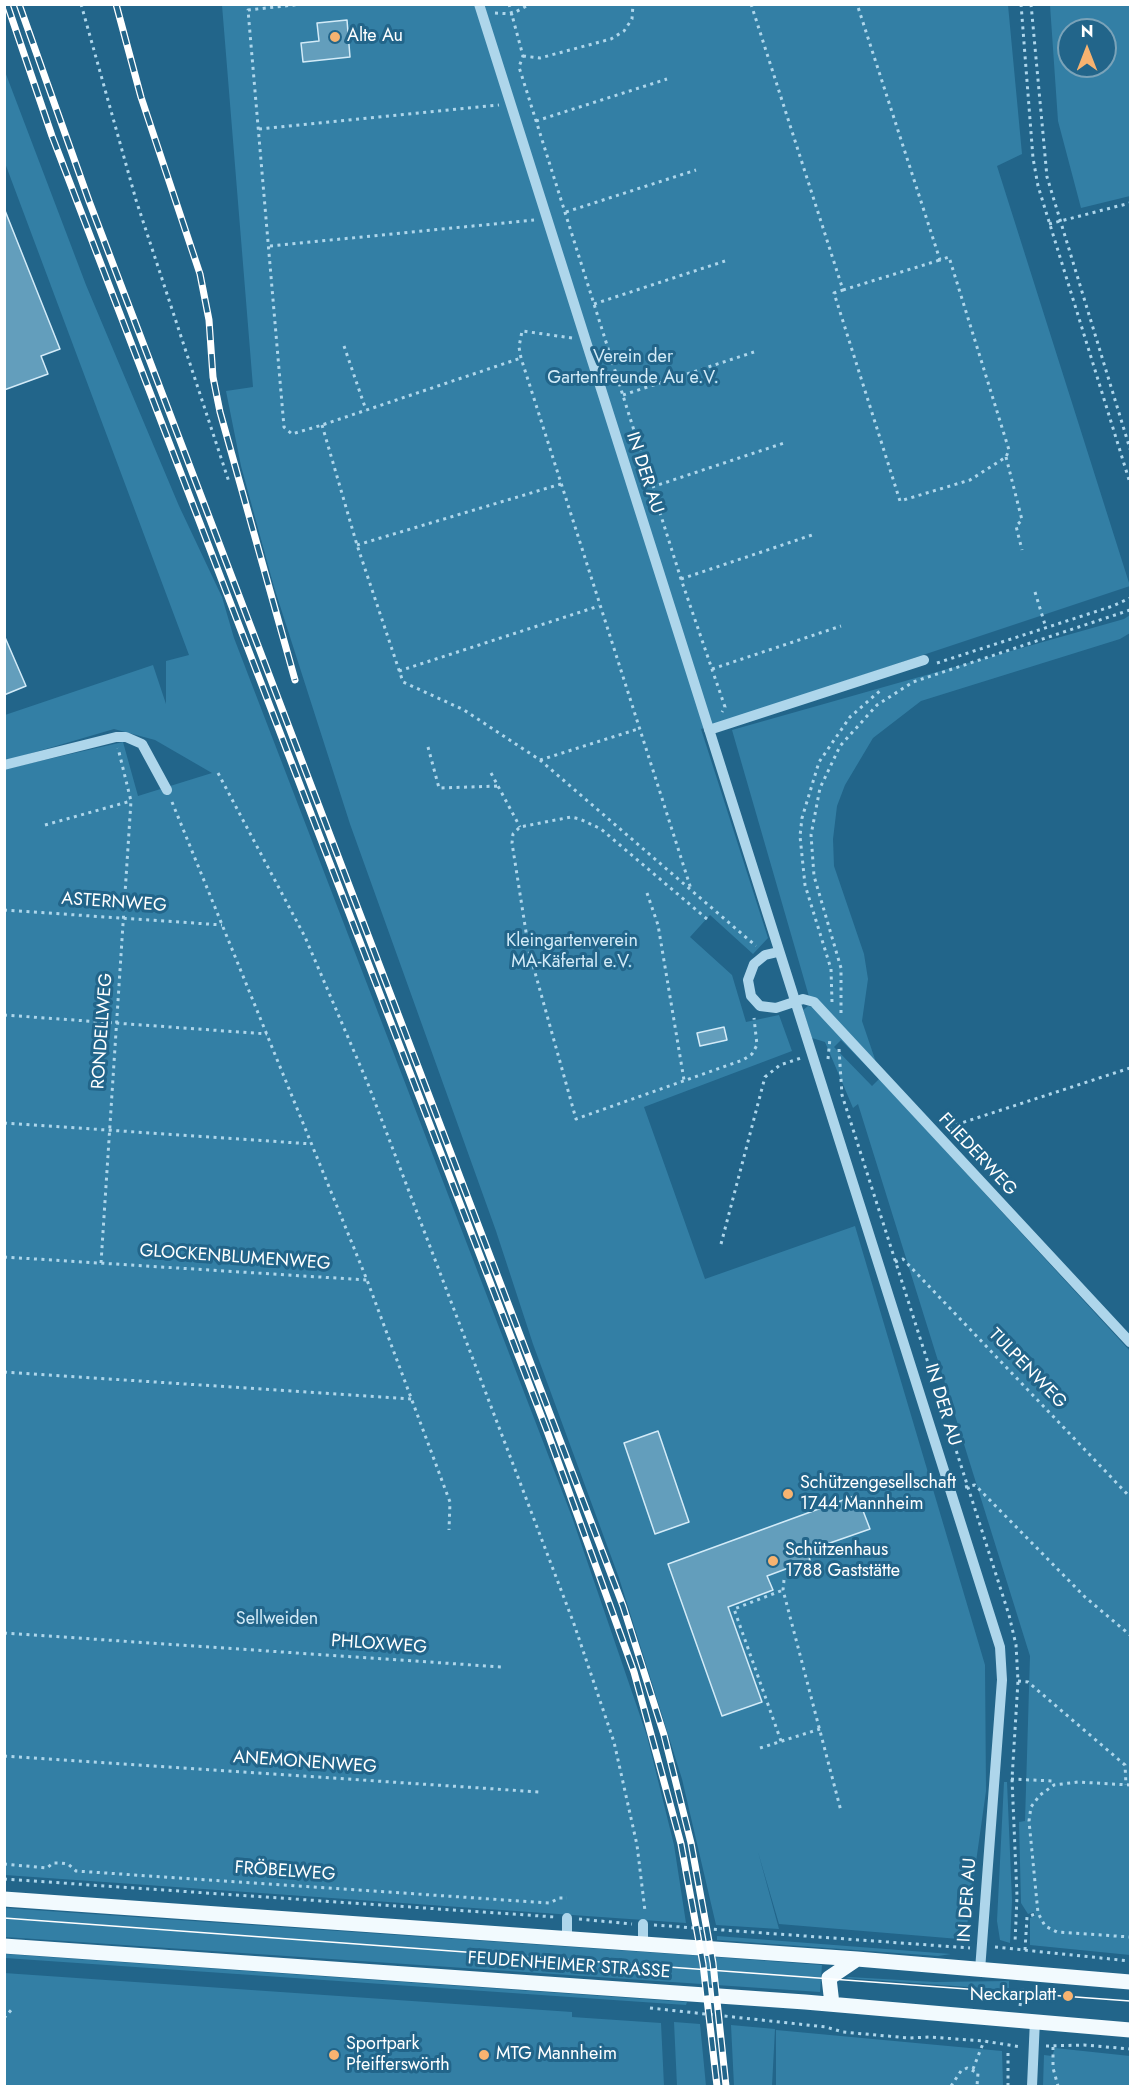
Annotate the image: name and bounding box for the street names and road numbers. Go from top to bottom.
street label: IN DER AU [621,429,667,517]
street label: ASTERNWEG [61,889,167,917]
street label: RONDELLWEG [88,972,118,1090]
street label: FLIEDERWEG [933,1109,1021,1201]
street label: GLOCKENBLUMENWEG [139,1241,331,1275]
street label: TULPENWEG [983,1324,1071,1414]
street label: IN DER AU [919,1361,965,1449]
street label: PHLOXWEG [330,1631,428,1659]
street label: ANEMONENWEG [232,1747,378,1779]
street label: IN DER AU [954,1857,982,1943]
street label: FRÖBELWEG [234,1858,336,1886]
street label: FEUDENHEIMER STRASSE [467,1948,671,1984]

